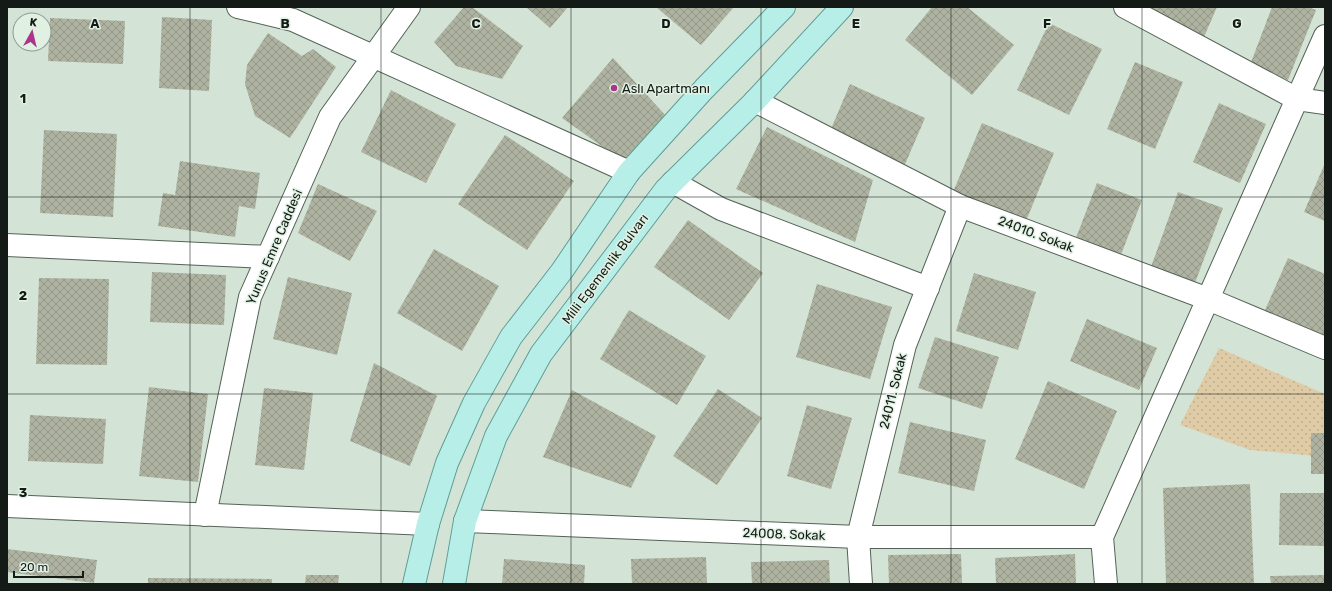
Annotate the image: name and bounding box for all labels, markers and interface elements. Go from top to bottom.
north arrow [12,12,52,52]
text: K [29,16,39,30]
text: A [90,16,100,31]
text: B [280,16,290,31]
text: C [471,16,481,31]
text: D [661,16,671,31]
text: E [852,16,860,31]
text: F [1043,16,1051,31]
text: G [1232,16,1242,31]
place label: Aslı Apartmanı [622,81,710,96]
marker: Aslı Apartmanı [609,83,619,93]
text: 1 [20,91,26,106]
street label: Yunus Emre Caddesi [243,187,305,307]
street label: Milli Egemenlik Bulvarı [559,211,652,327]
street label: 24010. Sokak [996,213,1076,255]
text: 2 [19,288,27,303]
street label: 24011. Sokak [876,351,910,430]
text: 3 [19,485,28,500]
street label: 24008. Sokak [742,525,826,543]
scale bar [14,553,83,579]
text: 20 m [20,560,48,574]

